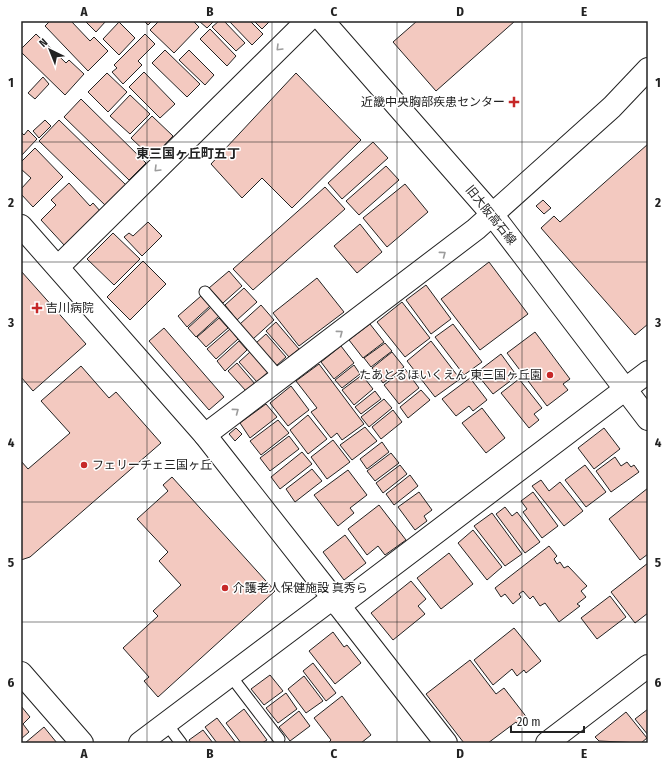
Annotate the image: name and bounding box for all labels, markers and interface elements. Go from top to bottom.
text: A [79,4,88,19]
text: B [206,4,214,19]
text: C [331,4,338,19]
text: D [456,4,464,19]
text: E [581,4,587,19]
north arrow [30,30,70,70]
text: N [37,36,50,50]
one-way arrow [276,43,284,51]
text: 1 [8,75,14,90]
text: 1 [655,75,661,90]
place label: 近畿中央胸部疾患センター [361,95,505,109]
marker: 近畿中央胸部疾患センター [508,96,520,108]
district label: 東三国ヶ丘町五丁 [136,146,240,161]
one-way arrow [154,165,162,172]
street label: 旧大阪高石線 [463,183,519,247]
text: 2 [7,195,14,210]
text: 2 [654,195,661,210]
one-way arrow [439,252,446,259]
place label: 吉川病院 [46,301,94,315]
marker: 吉川病院 [31,302,43,314]
text: 3 [7,315,14,330]
text: 3 [654,315,661,330]
one-way arrow [335,330,342,337]
place label: たあとるほいくえん 東三国ヶ丘園 [359,368,542,382]
marker: たあとるほいくえん 東三国ヶ丘園 [545,370,555,380]
one-way arrow [232,409,239,416]
text: 4 [8,435,15,450]
text: 4 [655,435,662,450]
place label: フェリーチェ三国ヶ丘 [92,458,212,472]
marker: フェリーチェ三国ヶ丘 [79,460,89,470]
text: 5 [8,555,14,570]
text: 5 [655,555,661,570]
place label: 介護老人保健施設 真秀ら [233,581,368,595]
marker: 介護老人保健施設 真秀ら [220,583,230,593]
text: 6 [8,675,15,690]
text: 6 [655,675,662,690]
scale bar [511,708,584,734]
text: 20 m [517,715,541,729]
text: A [79,746,88,761]
text: B [206,746,214,761]
text: C [331,746,338,761]
text: D [456,746,464,761]
text: E [581,746,587,761]

